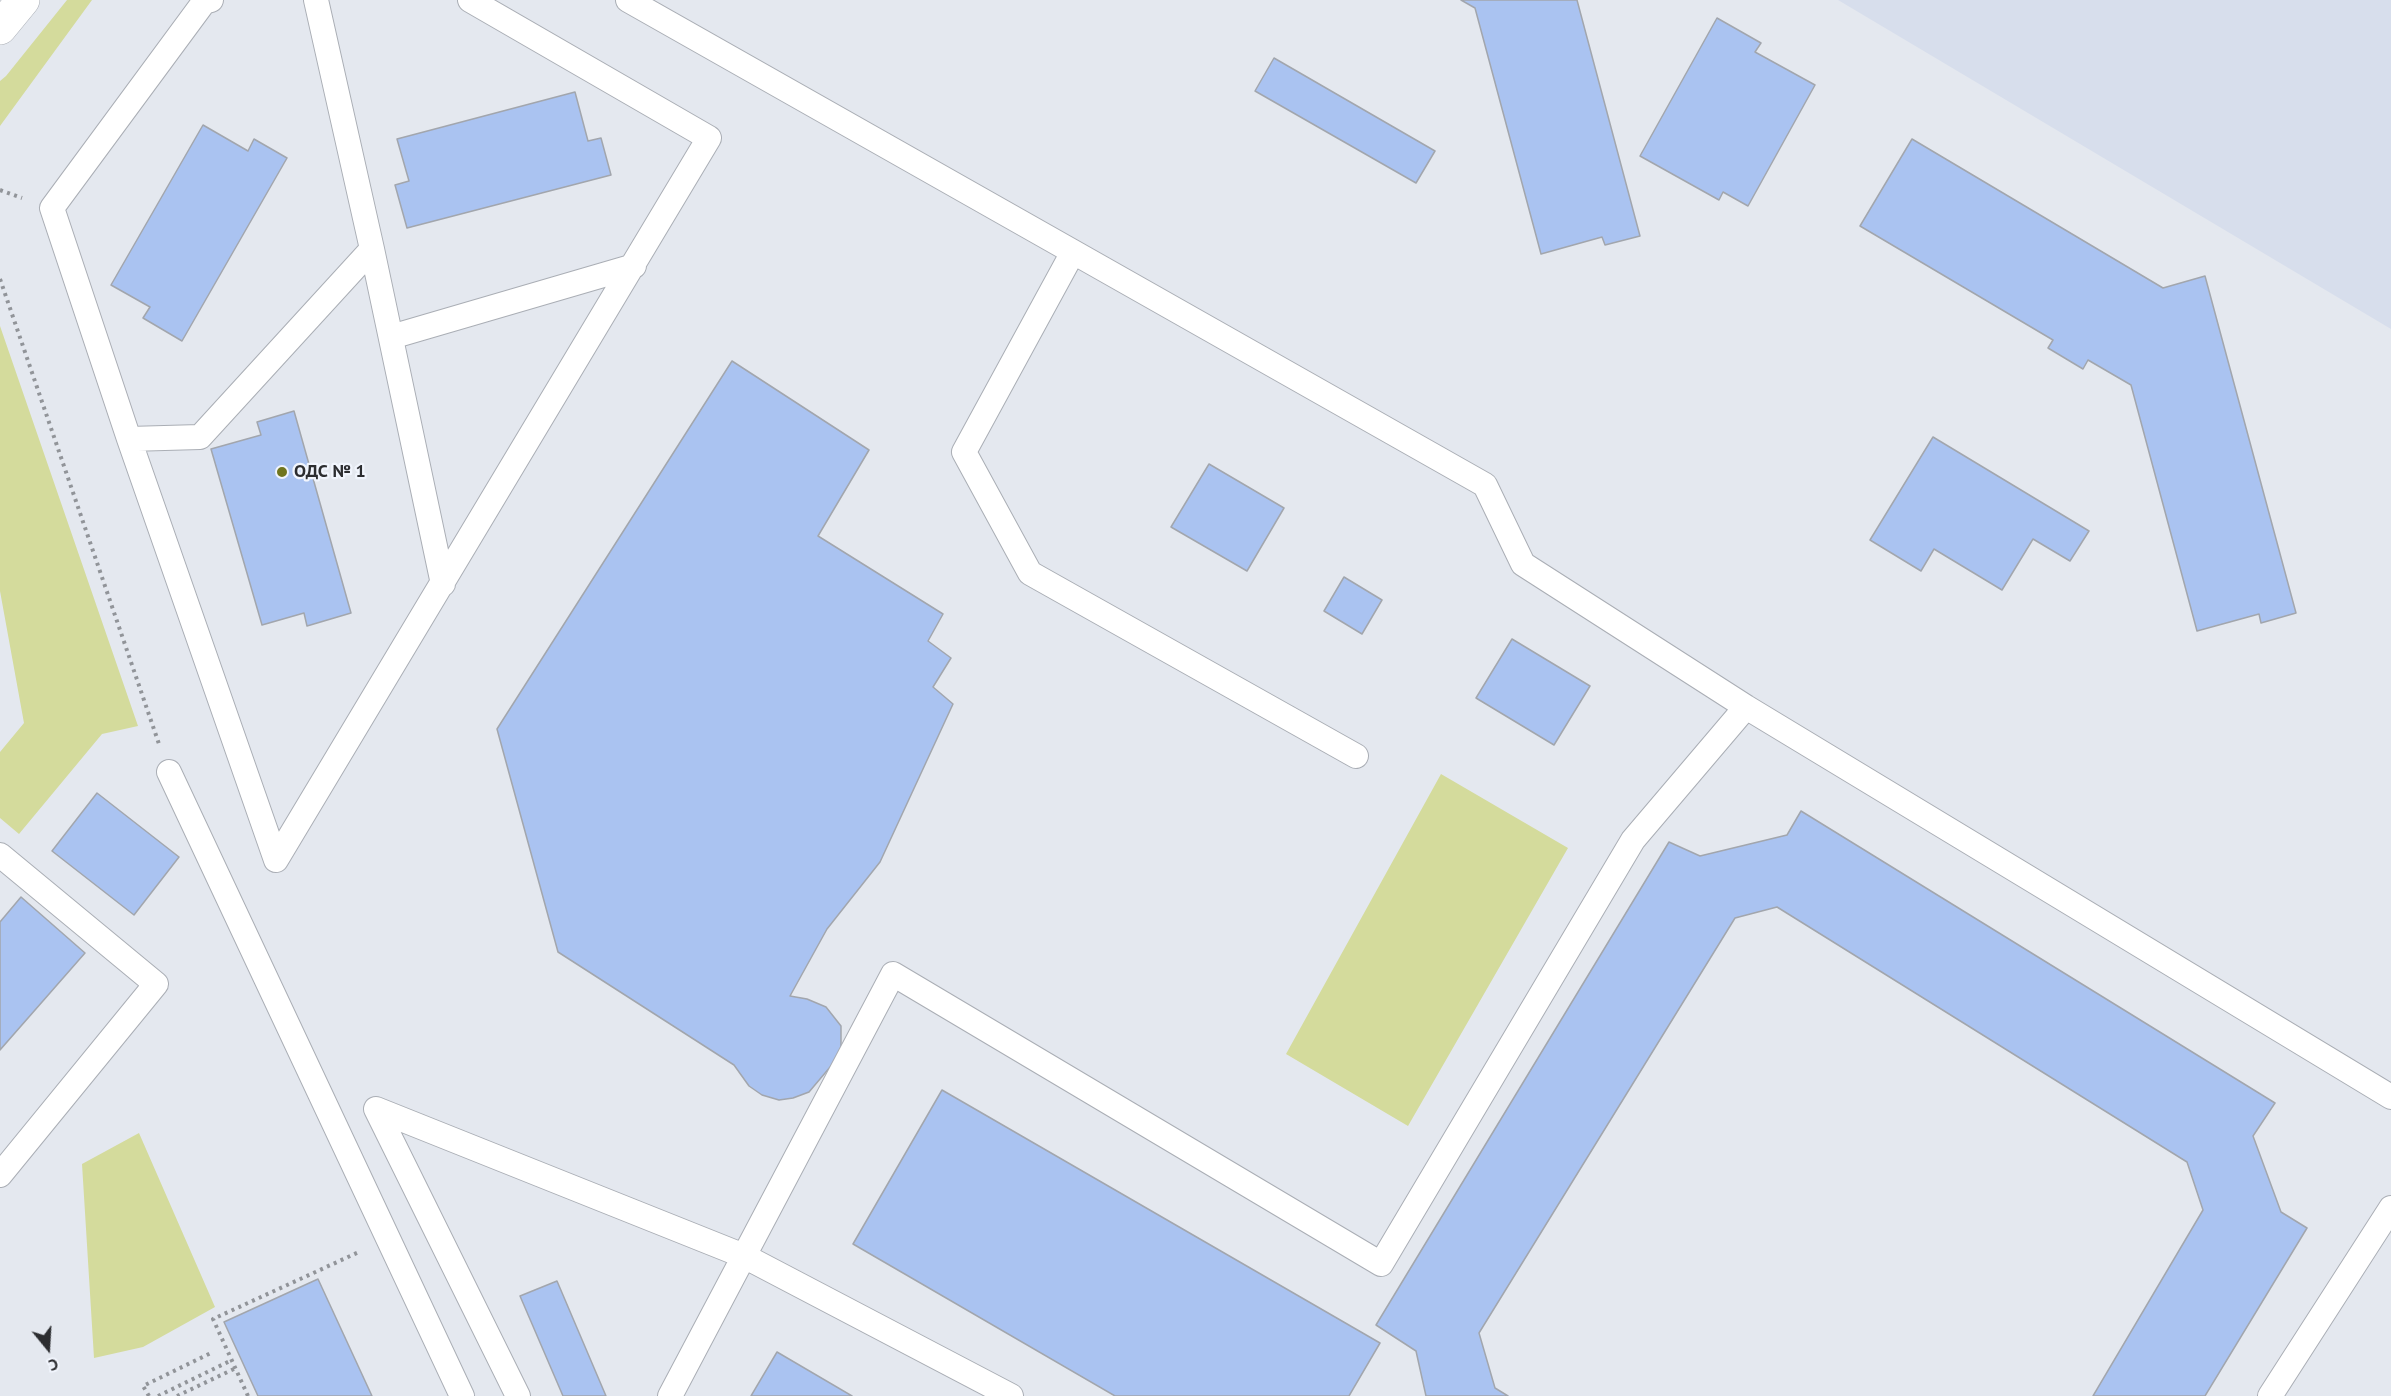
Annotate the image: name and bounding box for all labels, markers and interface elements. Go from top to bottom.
place label: ОДС № 1 [294,461,366,483]
marker: ОДС № 1 [275,465,289,479]
north arrow [18,1318,78,1378]
text: С [46,1354,61,1376]

